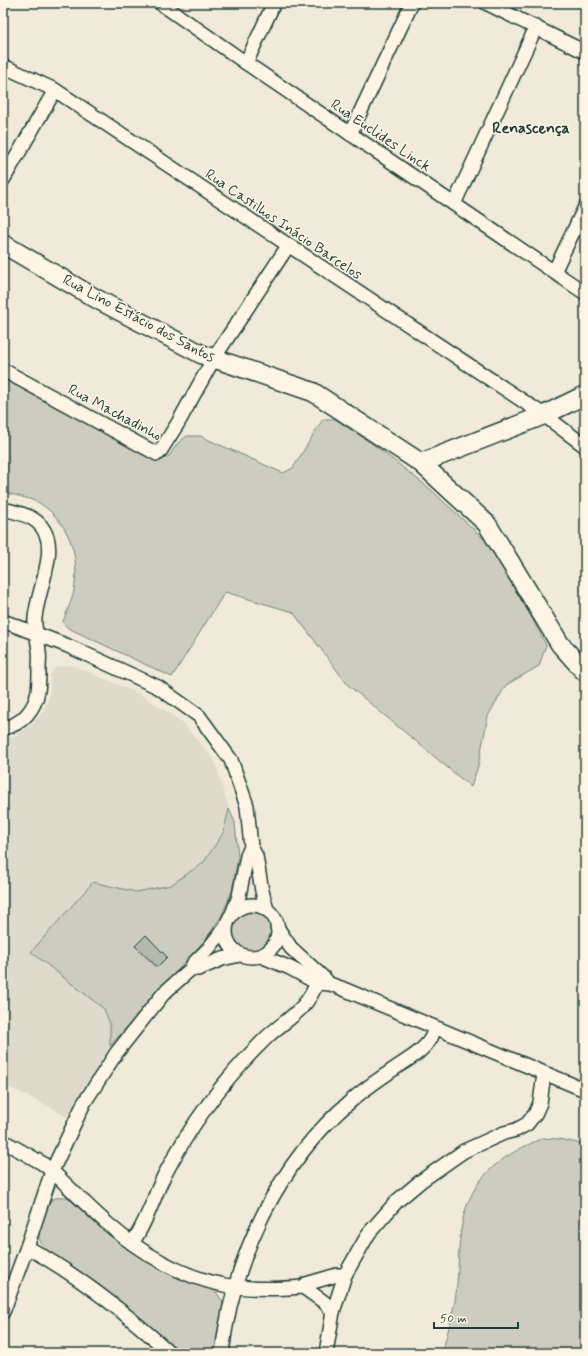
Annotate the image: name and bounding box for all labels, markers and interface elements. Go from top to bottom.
street label: Rua Euclides Linck [326,95,435,177]
district label: Renascença [492,118,570,139]
street label: Rua Castilhos Inácio Barcelos [201,165,366,285]
street label: Rua Lino Estácio dos Santos [59,270,218,368]
street label: Rua Machadinho [64,380,165,446]
scale bar [434,1304,518,1330]
text: 50 m [440,1311,467,1327]

